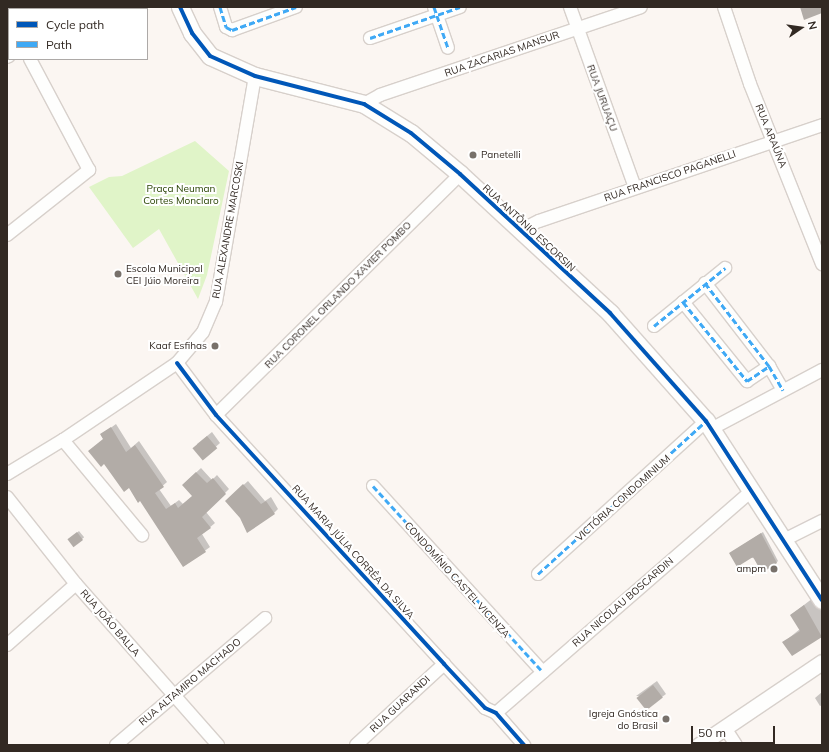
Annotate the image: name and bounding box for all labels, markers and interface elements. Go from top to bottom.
legend [8,8,148,60]
north arrow [781,8,821,48]
text: Cycle path [46,17,104,32]
text: N [805,20,820,31]
street label: RUA ZACARIAS MANSUR [443,29,561,79]
text: Path [46,37,72,52]
street label: RUA JURUAÇU [584,63,620,133]
street label: RUA ARAÚNA [753,102,789,170]
street label: RUA FRANCISCO PAGANELLI [603,148,737,204]
place label: Panetelli [481,149,521,161]
marker: Panetelli [468,150,478,160]
street label: RUA ALEXANDRE MARCOSKI [210,160,246,300]
park label: Praça Neuman Cortes Monclaro [143,182,219,206]
street label: RUA ANTÔNIO ESCORSIN [480,182,578,274]
street label: RUA CORONEL ORLANDO XAVIER POMBO [262,219,414,371]
place label: Escola Municipal CEI Júio Moreira [126,262,203,286]
marker: Escola Municipal CEI Júio Moreira [113,269,123,279]
place label: Kaaf Esfihas [149,340,207,352]
marker: Kaaf Esfihas [210,341,220,351]
street label: VICTÓRIA CONDOMINIUM [573,452,673,544]
street label: RUA MARIA JÚLIA CORRÊA DA SILVA [290,482,416,622]
street label: CONDOMÍNIO CASTEL VICENZA [402,520,512,640]
street label: RUA NICOLAU BOSCARDIN [570,555,676,649]
place label: ampm [736,563,766,575]
marker: ampm [769,564,779,574]
street label: RUA JOÃO BALLA [78,587,142,659]
street label: RUA ALTAMIRO MACHADO [137,636,243,728]
street label: RUA GUARANDI [367,673,433,735]
place label: Igreja Gnóstica do Brasil [589,707,658,730]
marker: Igreja Gnóstica do Brasil [661,714,671,724]
scale bar [693,718,777,744]
text: 50 m [698,725,726,740]

